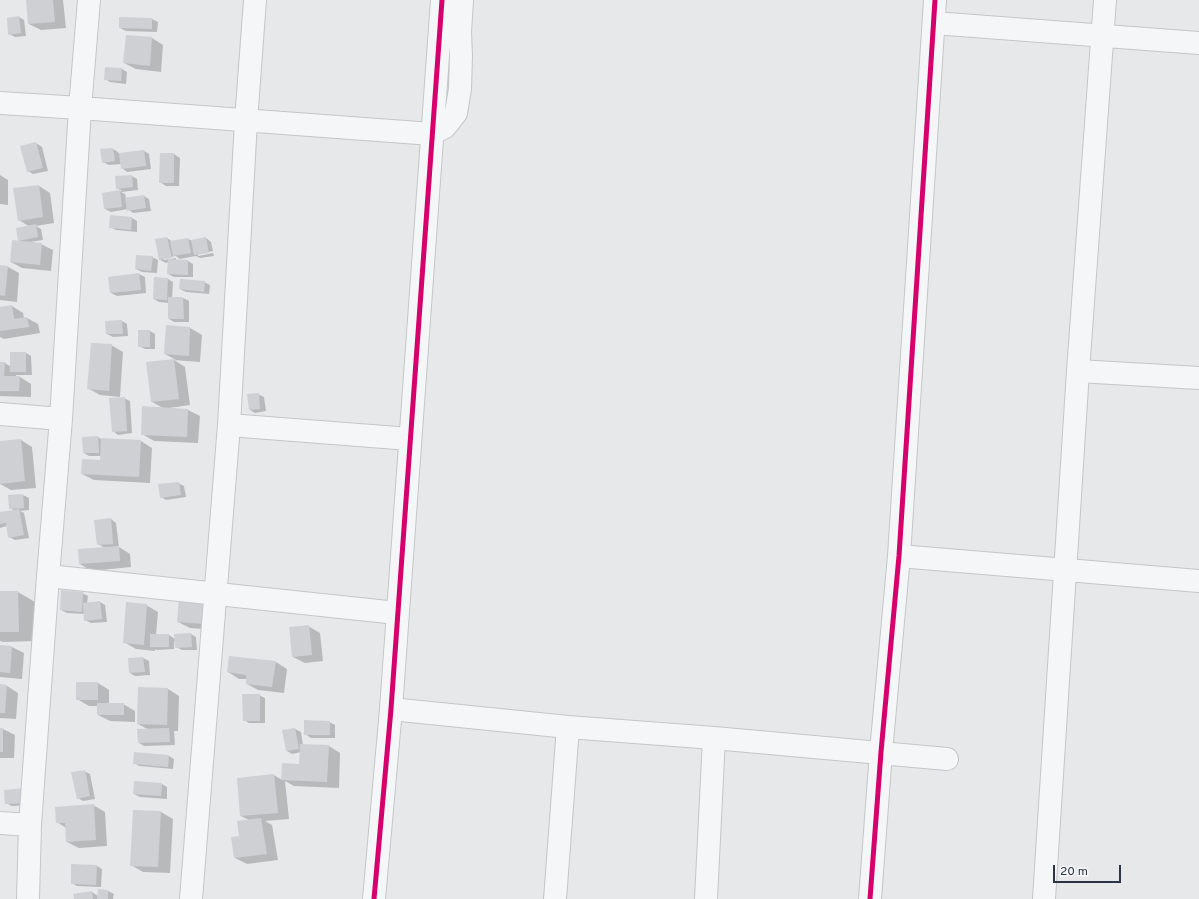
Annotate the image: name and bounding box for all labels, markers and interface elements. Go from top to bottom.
scale bar [1055,857,1123,883]
text: 20 m [1060,864,1088,880]

